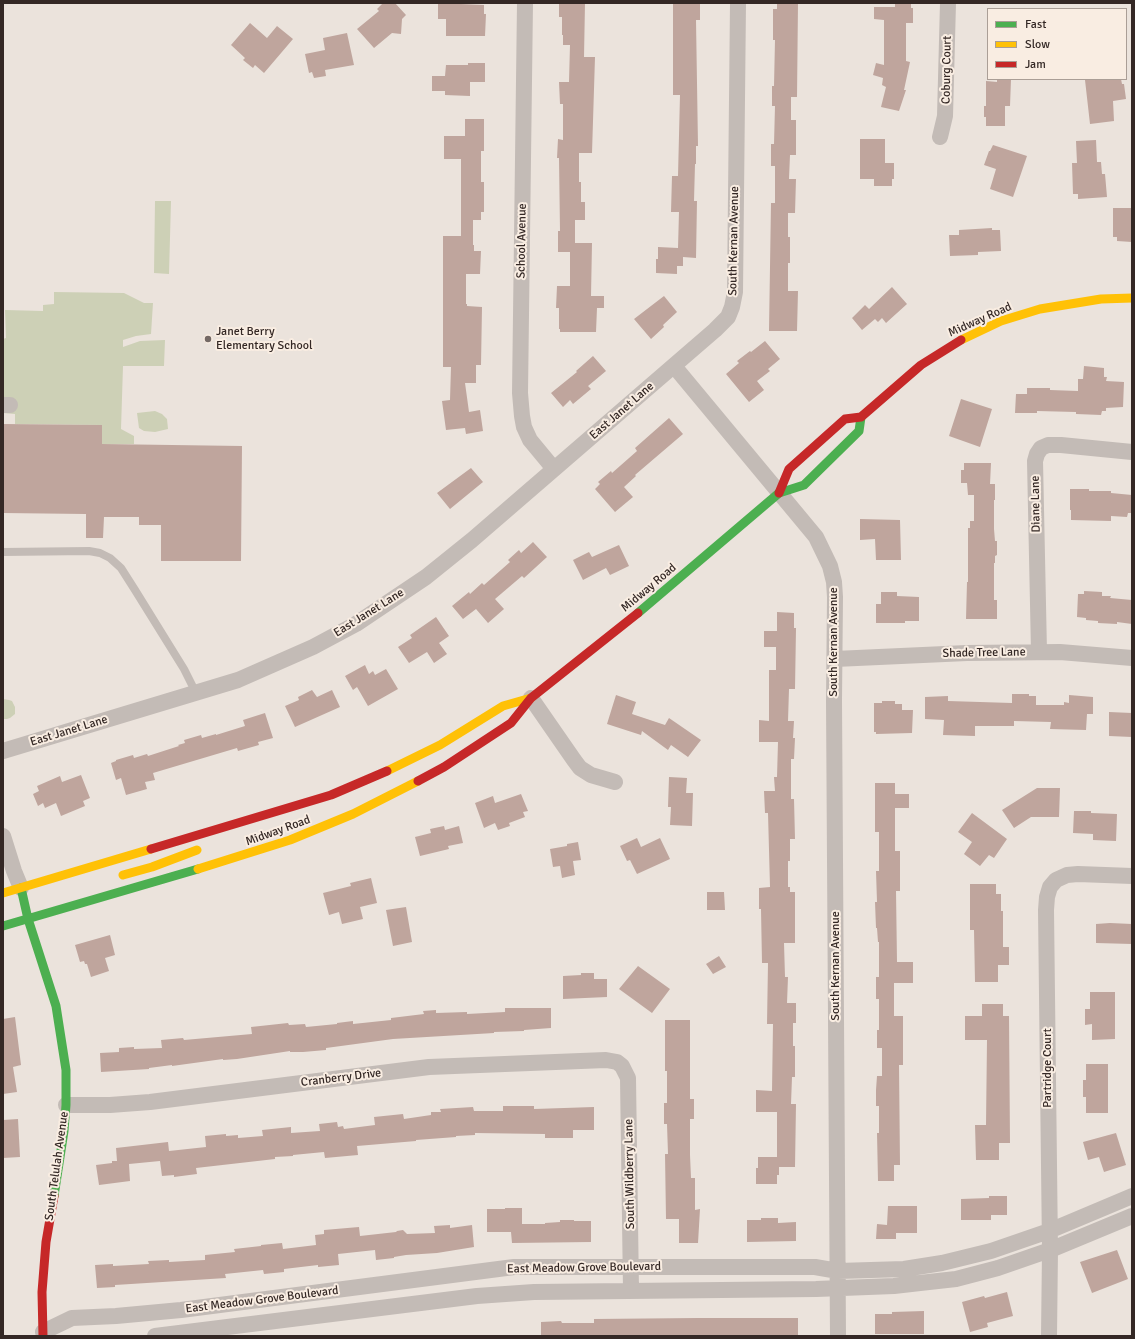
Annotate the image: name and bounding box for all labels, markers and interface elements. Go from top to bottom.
legend [987,8,1127,80]
text: Fast [1025,17,1046,32]
street label: Coburg Court [939,36,955,104]
text: Slow [1025,37,1050,52]
text: Jam [1025,57,1046,72]
street label: South Kernan Avenue [726,186,742,296]
street label: School Avenue [514,203,530,279]
street label: Midway Road [946,300,1014,340]
place label: Janet Berry Elementary School [216,325,312,353]
marker: Janet Berry Elementary School [203,334,213,344]
street label: East Janet Lane [587,379,657,443]
street label: Diane Lane [1028,475,1044,533]
street label: Midway Road [618,561,680,615]
street label: East Janet Lane [331,586,407,640]
street label: South Kernan Avenue [827,587,841,697]
street label: Shade Tree Lane [942,645,1026,661]
street label: East Janet Lane [29,712,109,750]
street label: Midway Road [244,813,312,849]
street label: South Kernan Avenue [829,911,843,1021]
street label: Partridge Court [1041,1028,1055,1108]
street label: Cranberry Drive [300,1066,382,1090]
street label: South Telulah Avenue [42,1111,72,1221]
street label: South Wildberry Lane [622,1119,638,1229]
street label: East Meadow Grove Boulevard [507,1259,661,1277]
street label: East Meadow Grove Boulevard [185,1283,339,1317]

